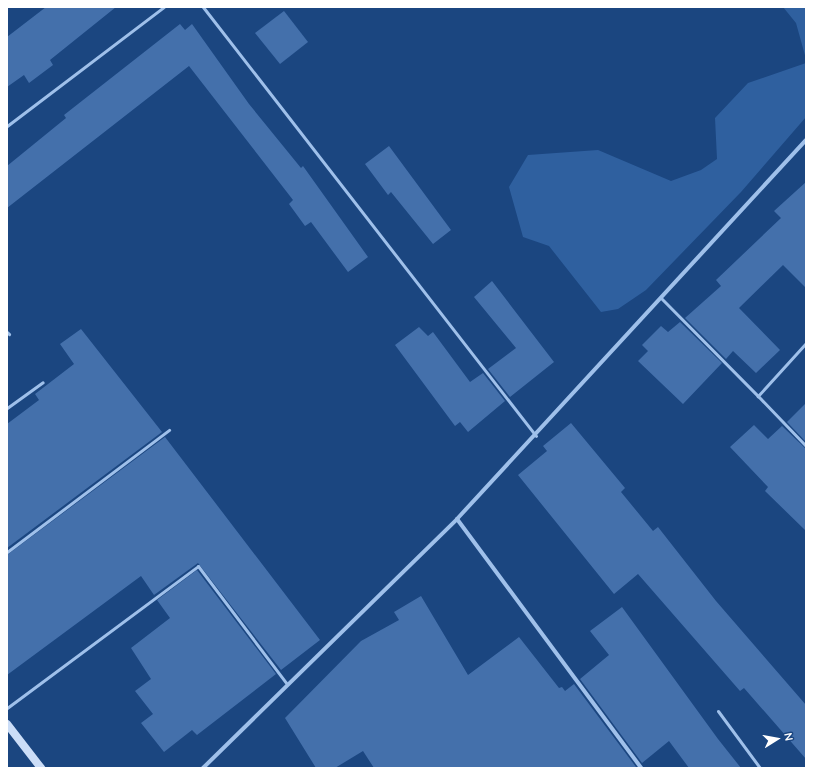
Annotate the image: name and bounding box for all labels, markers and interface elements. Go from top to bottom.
north arrow [757,719,797,759]
text: N [781,731,796,742]

